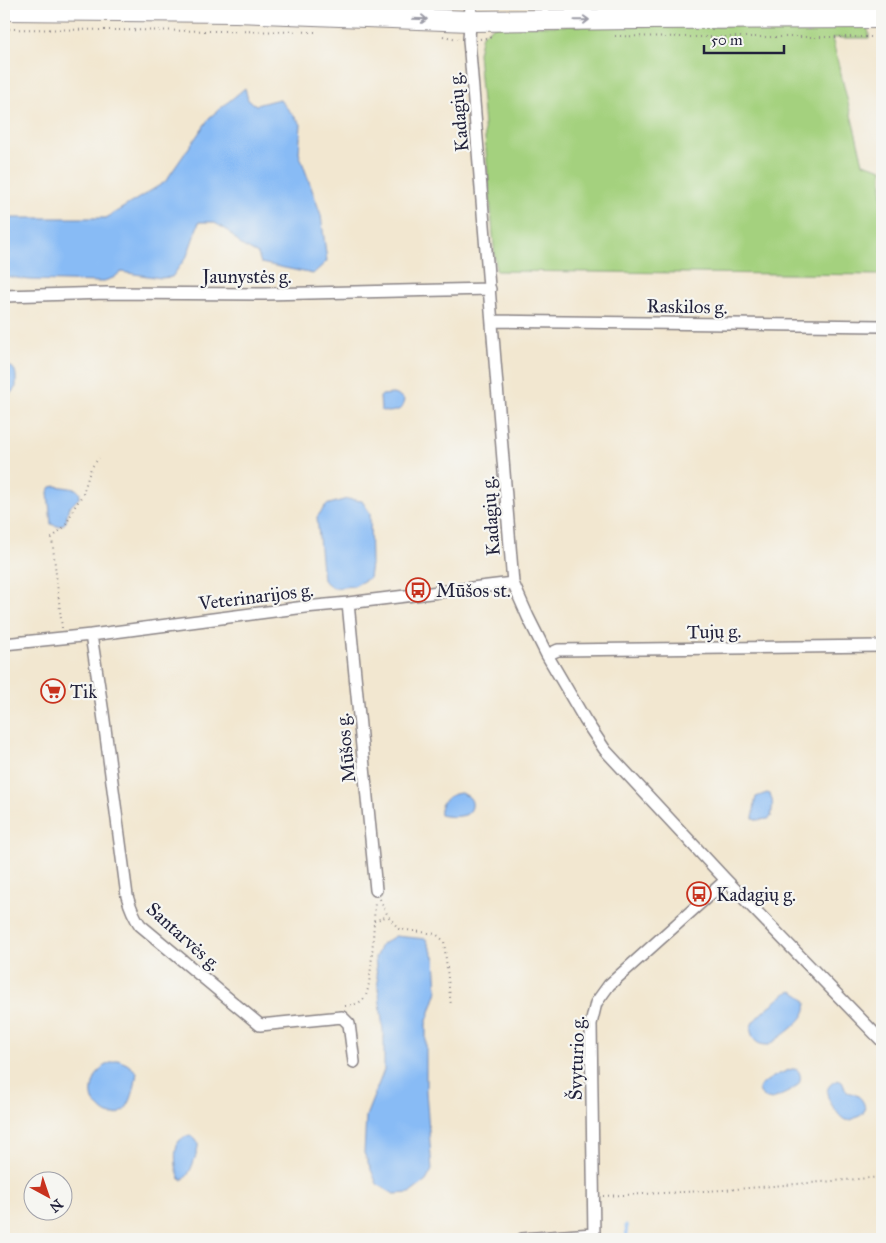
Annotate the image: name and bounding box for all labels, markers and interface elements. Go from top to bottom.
one-way arrow [412,15,428,24]
one-way arrow [574,15,590,25]
scale bar [704,22,784,54]
text: 50 m [711,31,743,49]
street label: Kadagių g. [444,71,474,153]
street label: Jaunystės g. [200,265,292,289]
street label: Raskilos g. [646,294,728,320]
street label: Kadagių g. [476,475,506,557]
bus stop icon: Mūšos st. [405,577,431,603]
street label: Veterinarijos g. [196,578,315,616]
place label: Mūšos st. [436,579,511,602]
street label: Tujų g. [687,620,742,644]
supermarket icon: Tik [40,678,66,704]
place label: Tik [70,680,97,703]
street label: Mūšos g. [330,712,362,784]
bus stop icon: Kadagių g. [686,881,712,907]
place label: Kadagių g. [716,883,796,907]
street label: Santarvės g. [141,897,226,976]
street label: Švyturio g. [564,1015,590,1101]
north arrow [22,1170,72,1220]
text: N [46,1195,66,1216]

